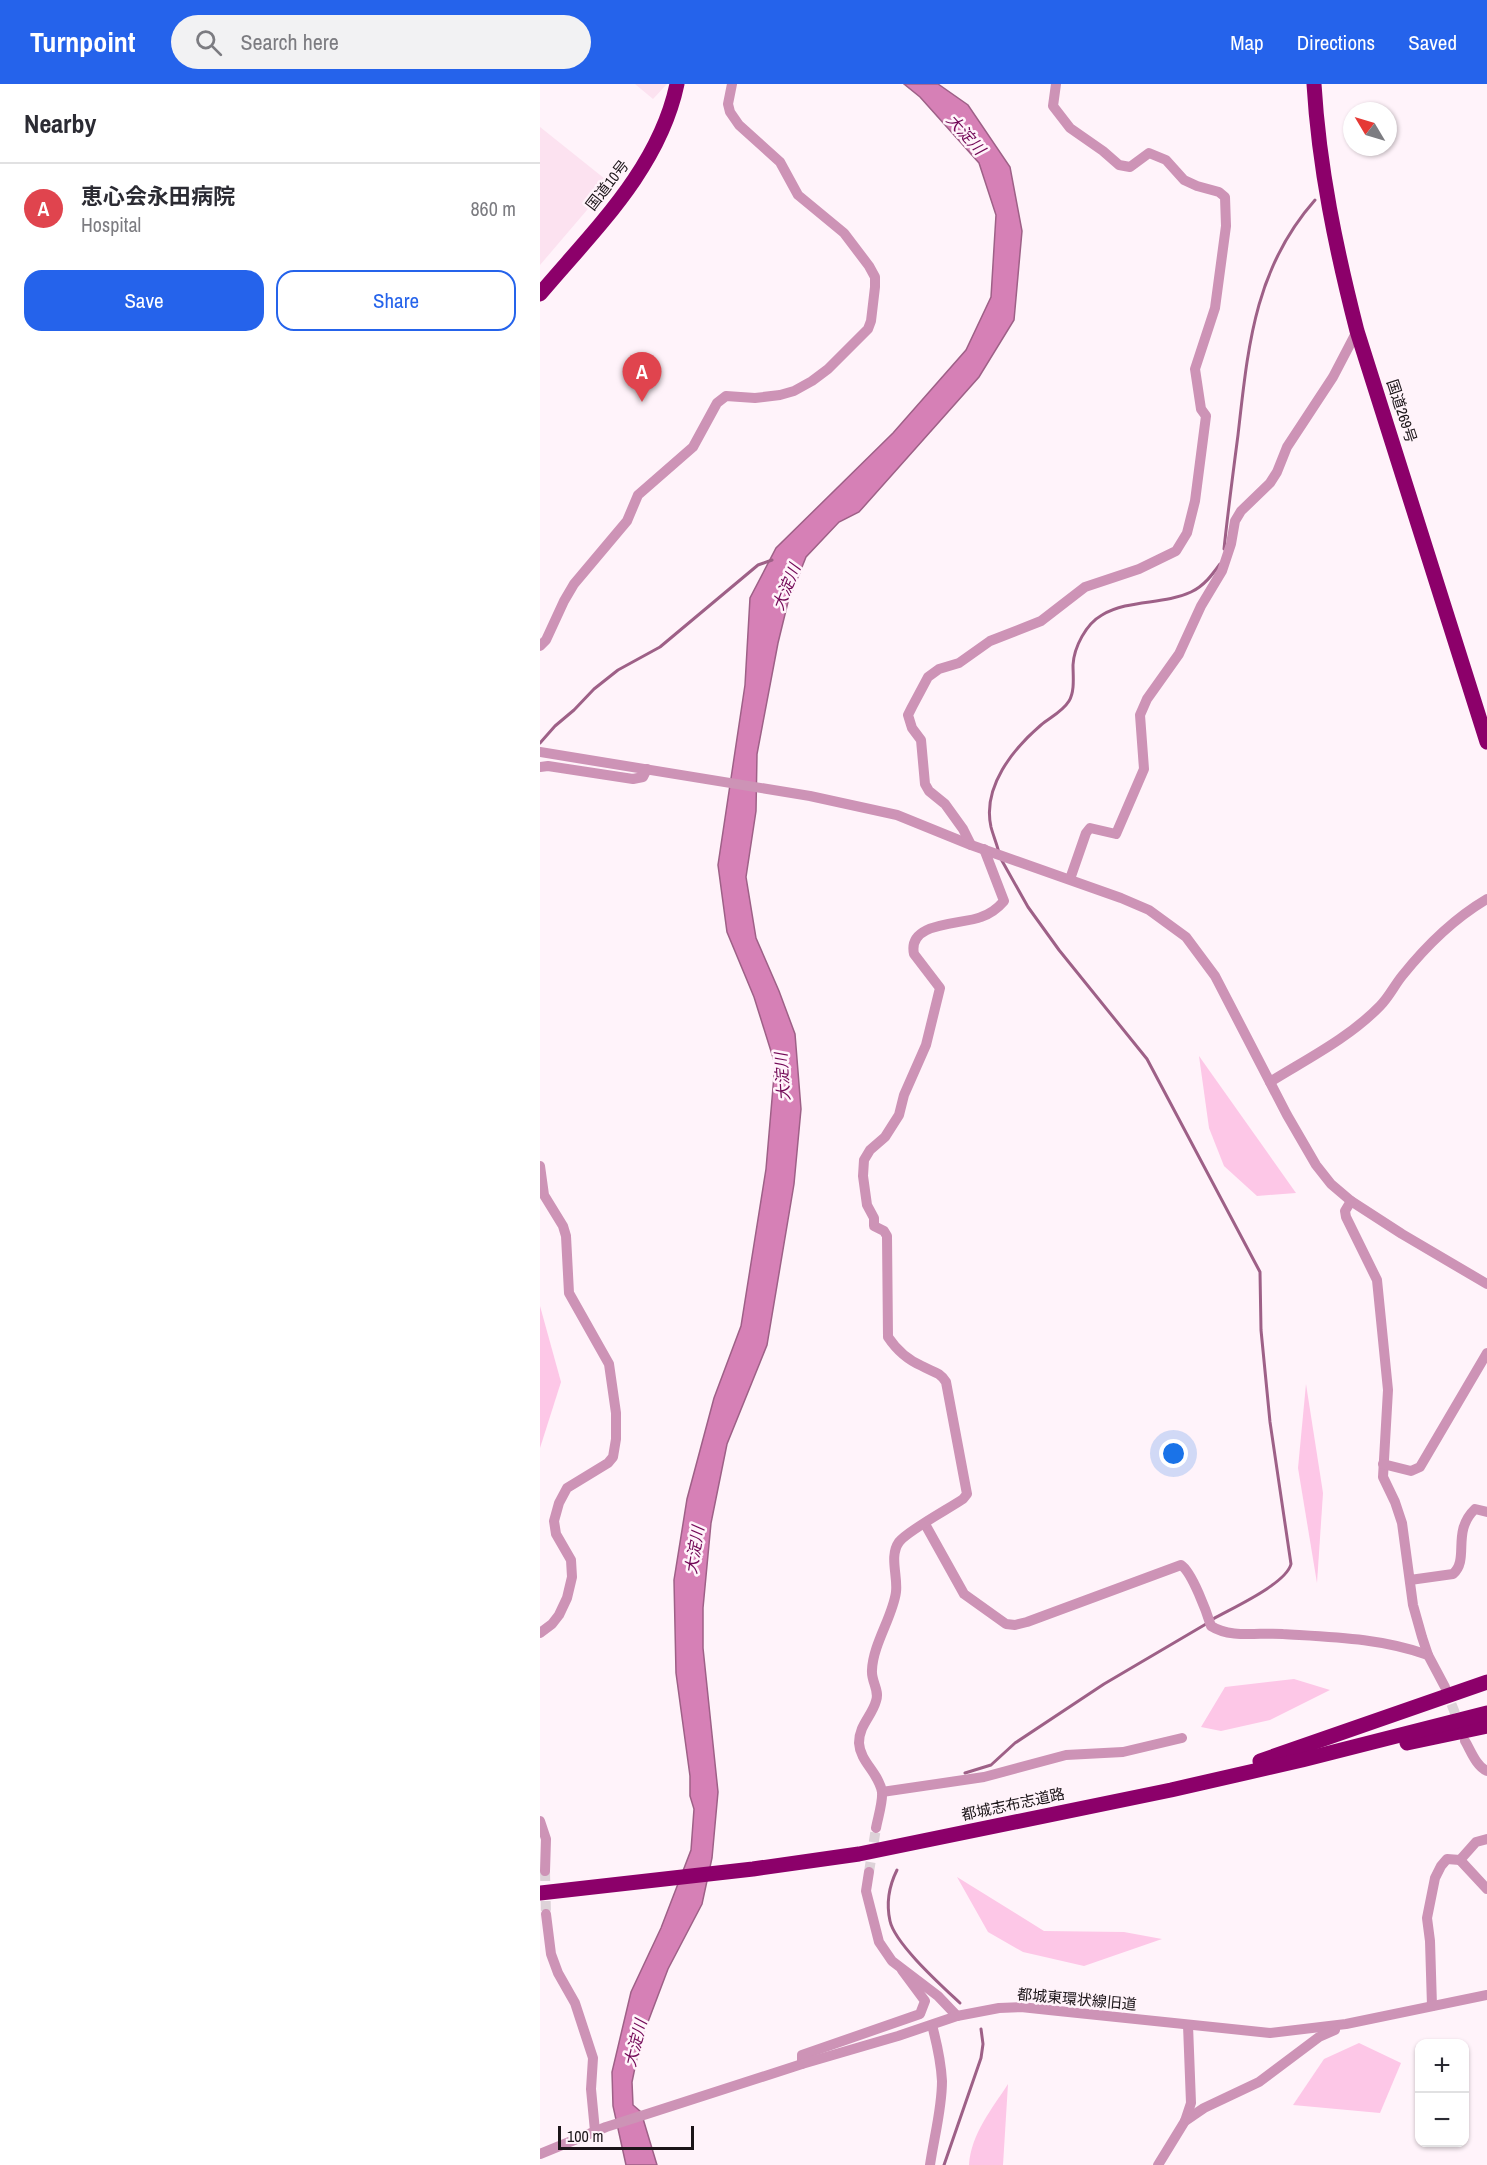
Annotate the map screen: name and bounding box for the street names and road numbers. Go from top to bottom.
street label: 国道10号 [581,155,633,215]
street label: 国道269号 [1382,377,1422,445]
street label: 都城志布志道路 [959,1783,1067,1825]
street label: 都城東環状線旧道 [1016,1983,1138,2015]

